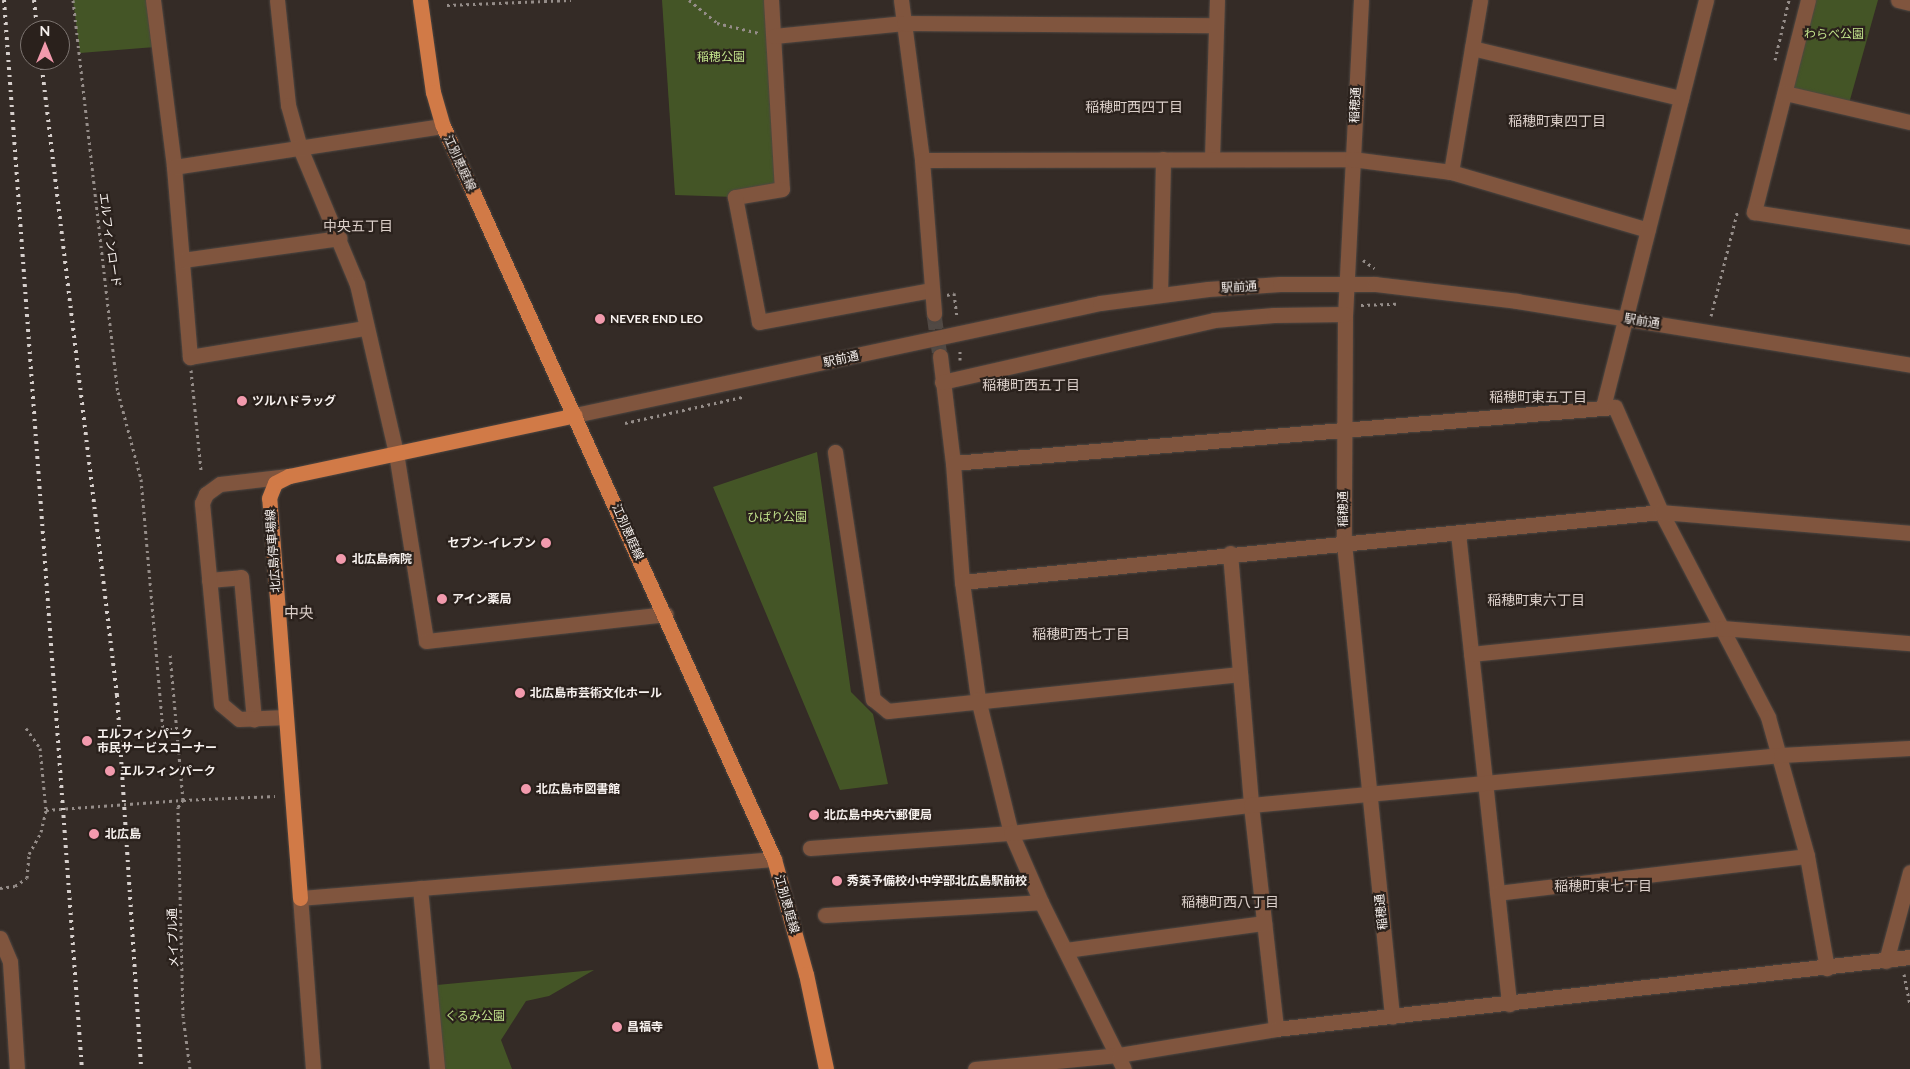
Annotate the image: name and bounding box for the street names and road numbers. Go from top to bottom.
street label: 稲穂通 [1347,87,1363,123]
street label: 江別恵庭線 [441,133,479,193]
street label: エルフィンロード [96,191,124,289]
street label: 駅前通 [1221,279,1257,295]
street label: 駅前通 [1623,311,1661,331]
street label: 駅前通 [822,348,860,370]
street label: 稲穂通 [1336,491,1350,527]
street label: 江別恵庭線 [609,502,647,562]
street label: 北広島停車場線 [263,509,283,593]
street label: 江別恵庭線 [772,873,802,935]
street label: 稲穂通 [1372,893,1390,931]
street label: メイプル通 [165,908,181,968]

